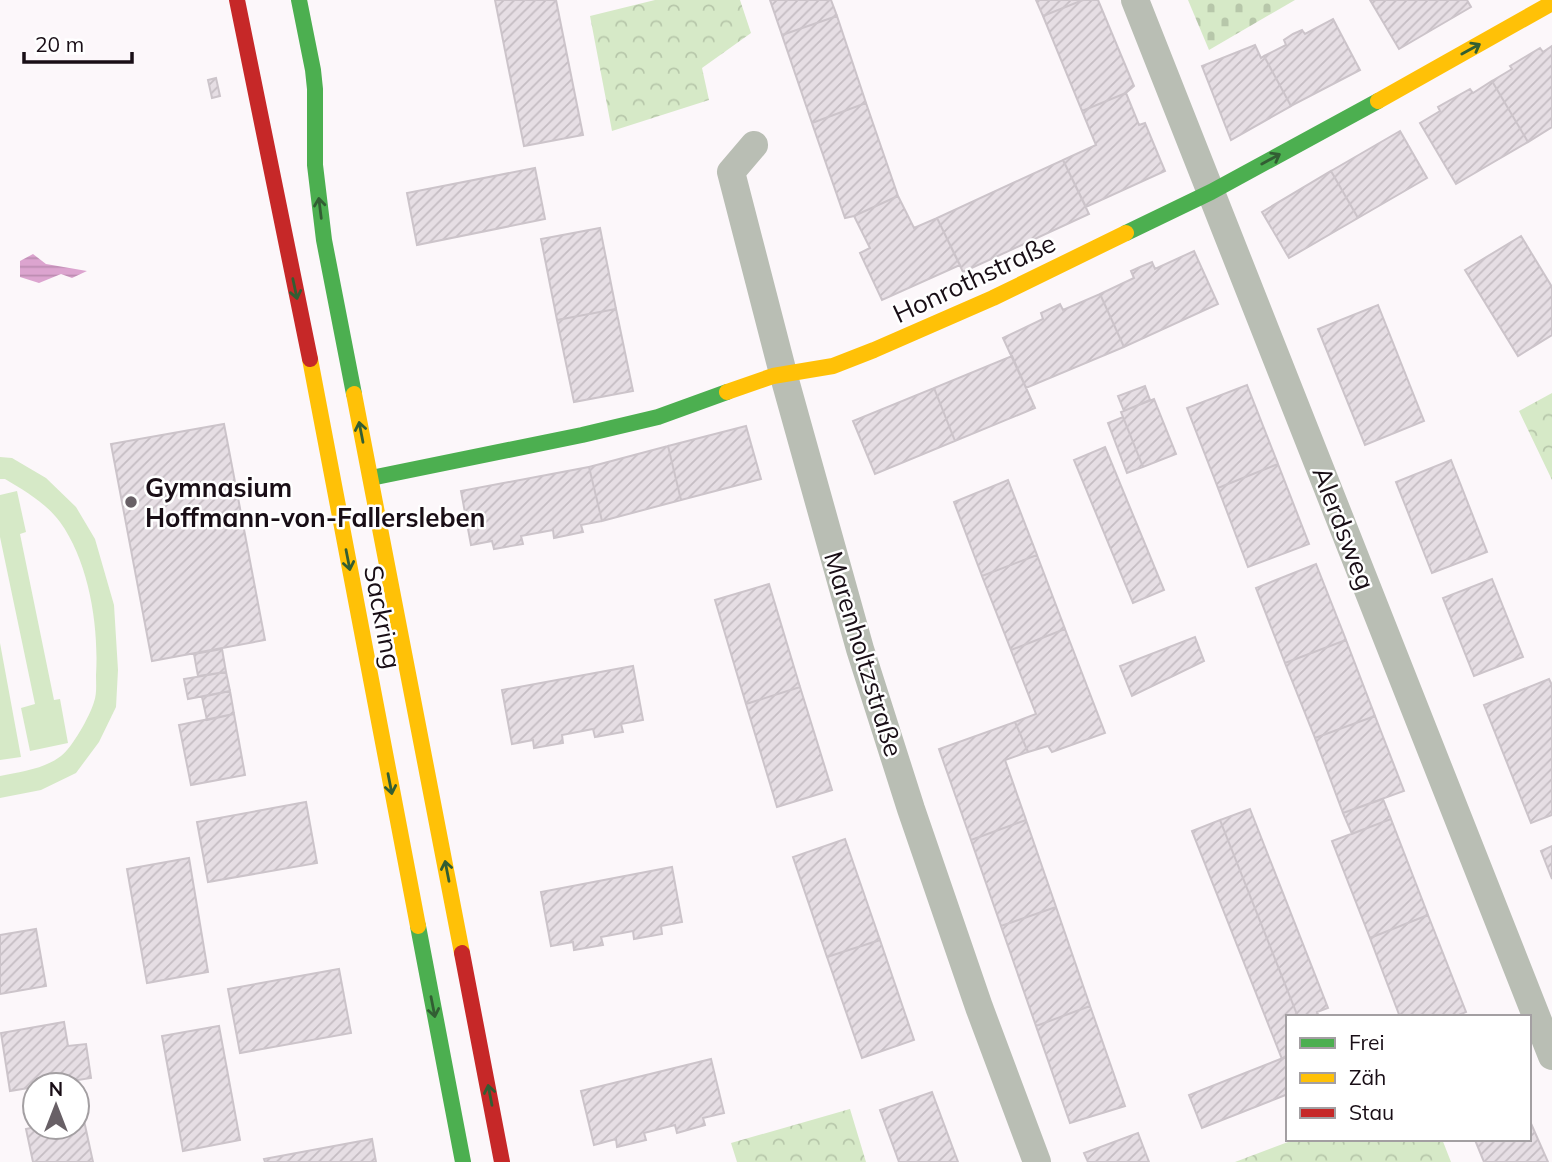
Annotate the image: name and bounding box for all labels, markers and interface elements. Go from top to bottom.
scale bar [24,21,133,65]
text: 20 m [35,31,84,57]
one-way arrow [1460,42,1480,56]
one-way arrow [1261,152,1281,166]
one-way arrow [313,197,326,220]
street label: Honrothstraße [887,226,1061,330]
one-way arrow [289,277,303,300]
one-way arrow [354,421,368,444]
street label: Alerdsweg [1305,462,1383,594]
place label: Gymnasium Hoffmann-von-Fallersleben [145,471,486,534]
marker: Gymnasium Hoffmann-von-Fallersleben [123,494,139,510]
street label: Marenholtzstraße [817,547,911,761]
one-way arrow [341,548,355,571]
street label: Sackring [357,563,409,671]
one-way arrow [384,772,398,795]
one-way arrow [440,860,454,883]
one-way arrow [427,995,441,1018]
legend [1286,1015,1531,1141]
text: Frei [1349,1029,1385,1055]
text: Zäh [1349,1064,1386,1090]
north arrow [21,1071,91,1141]
text: N [49,1077,63,1101]
one-way arrow [483,1084,496,1107]
text: Stau [1349,1099,1394,1125]

